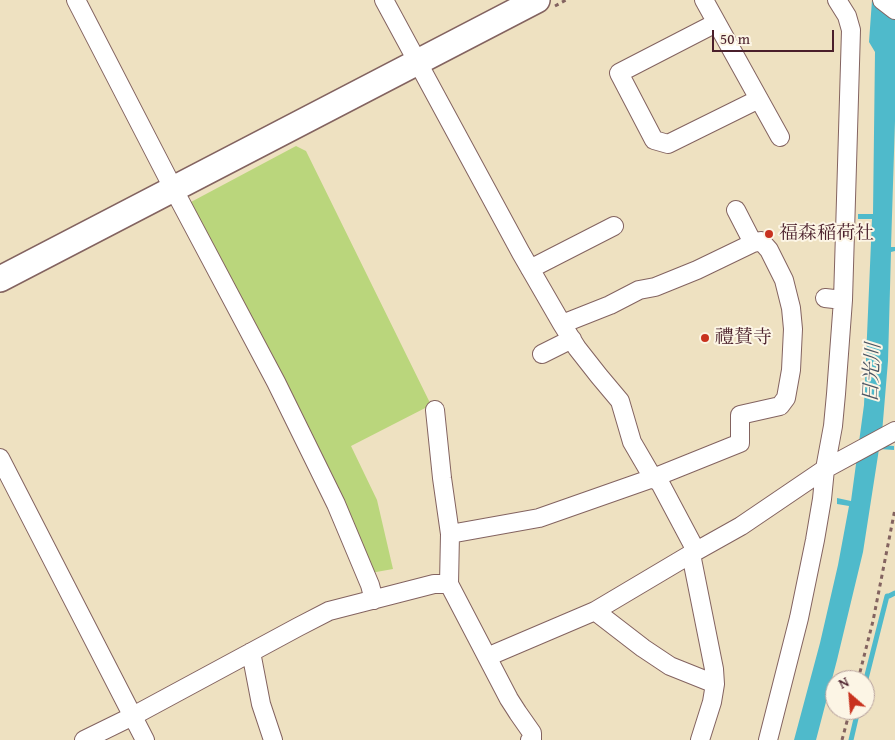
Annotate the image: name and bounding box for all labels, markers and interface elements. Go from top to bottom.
scale bar [715,20,838,52]
text: 50 m [720,28,750,49]
place label: 福森稲荷社 [779,223,874,245]
marker: 福森稲荷社 [763,228,775,240]
place label: 禮賛寺 [715,327,772,349]
marker: 禮賛寺 [699,332,711,344]
water label: 日光川 [859,342,887,404]
north arrow [825,670,875,720]
text: N [835,671,852,694]

